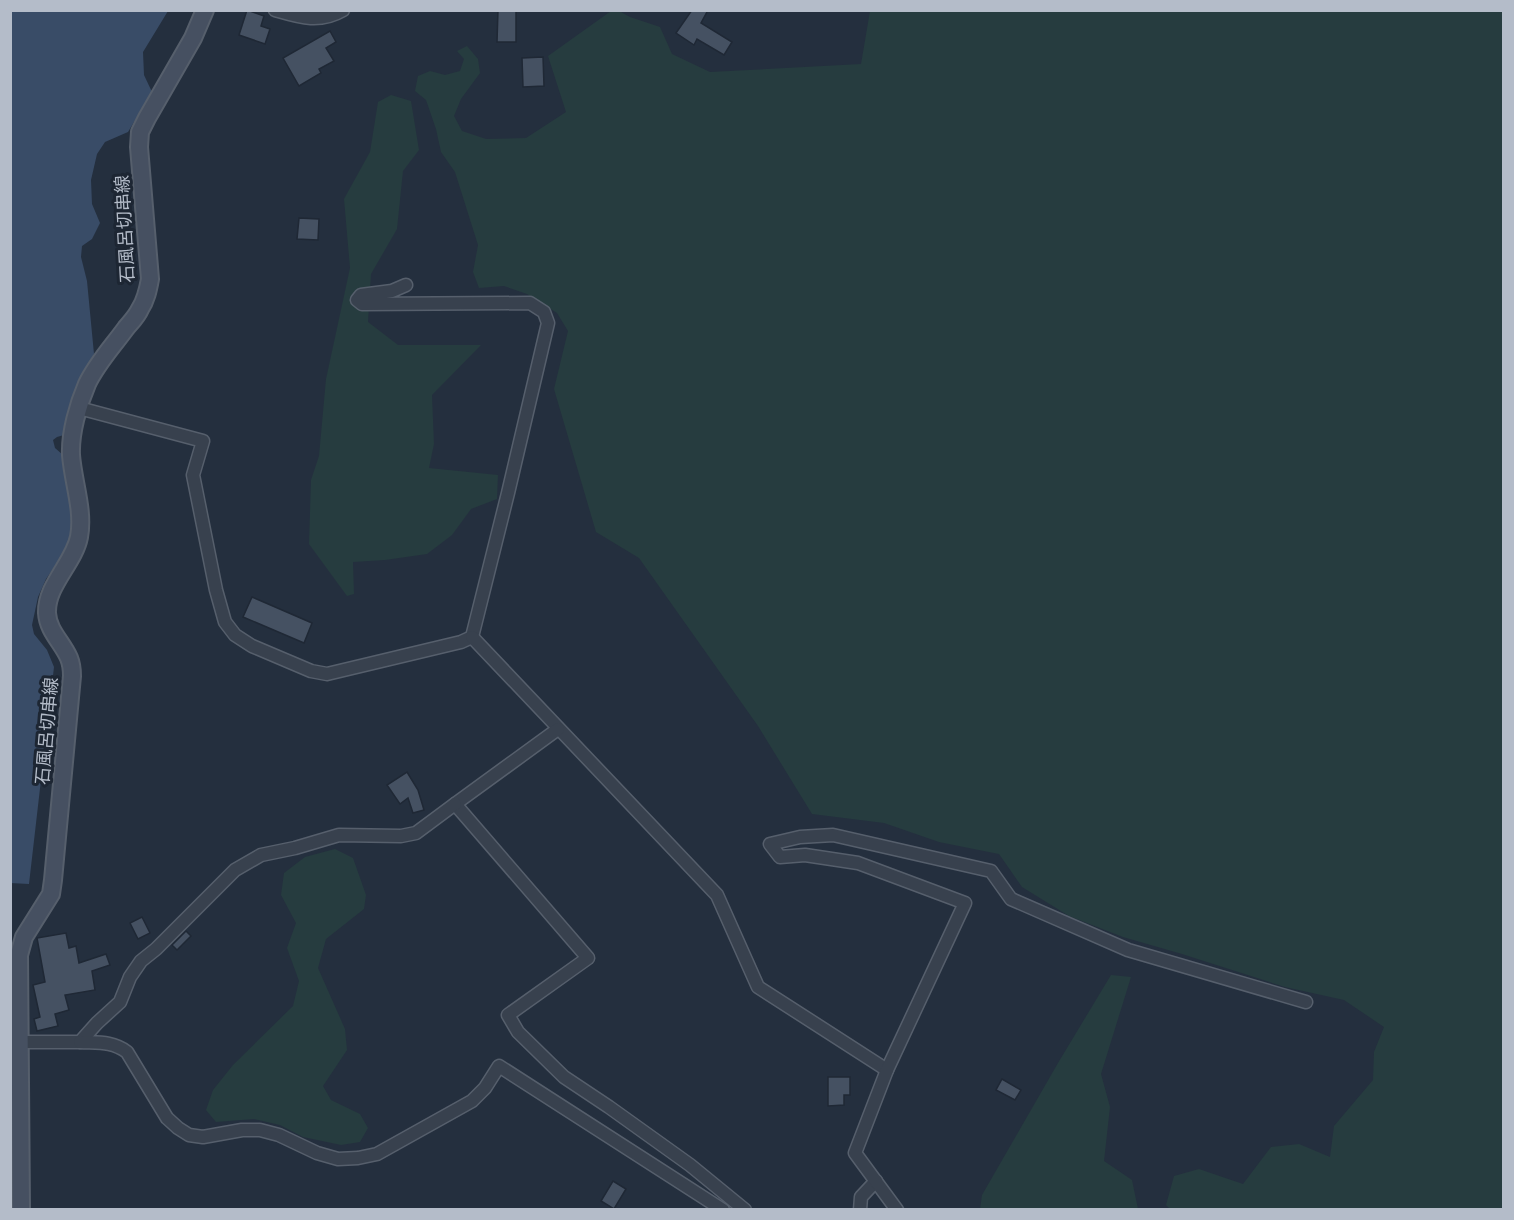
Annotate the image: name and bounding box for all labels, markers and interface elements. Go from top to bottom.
street label: 石風呂切串線 [110,174,140,284]
street label: 石風呂切串線 [30,676,64,786]

